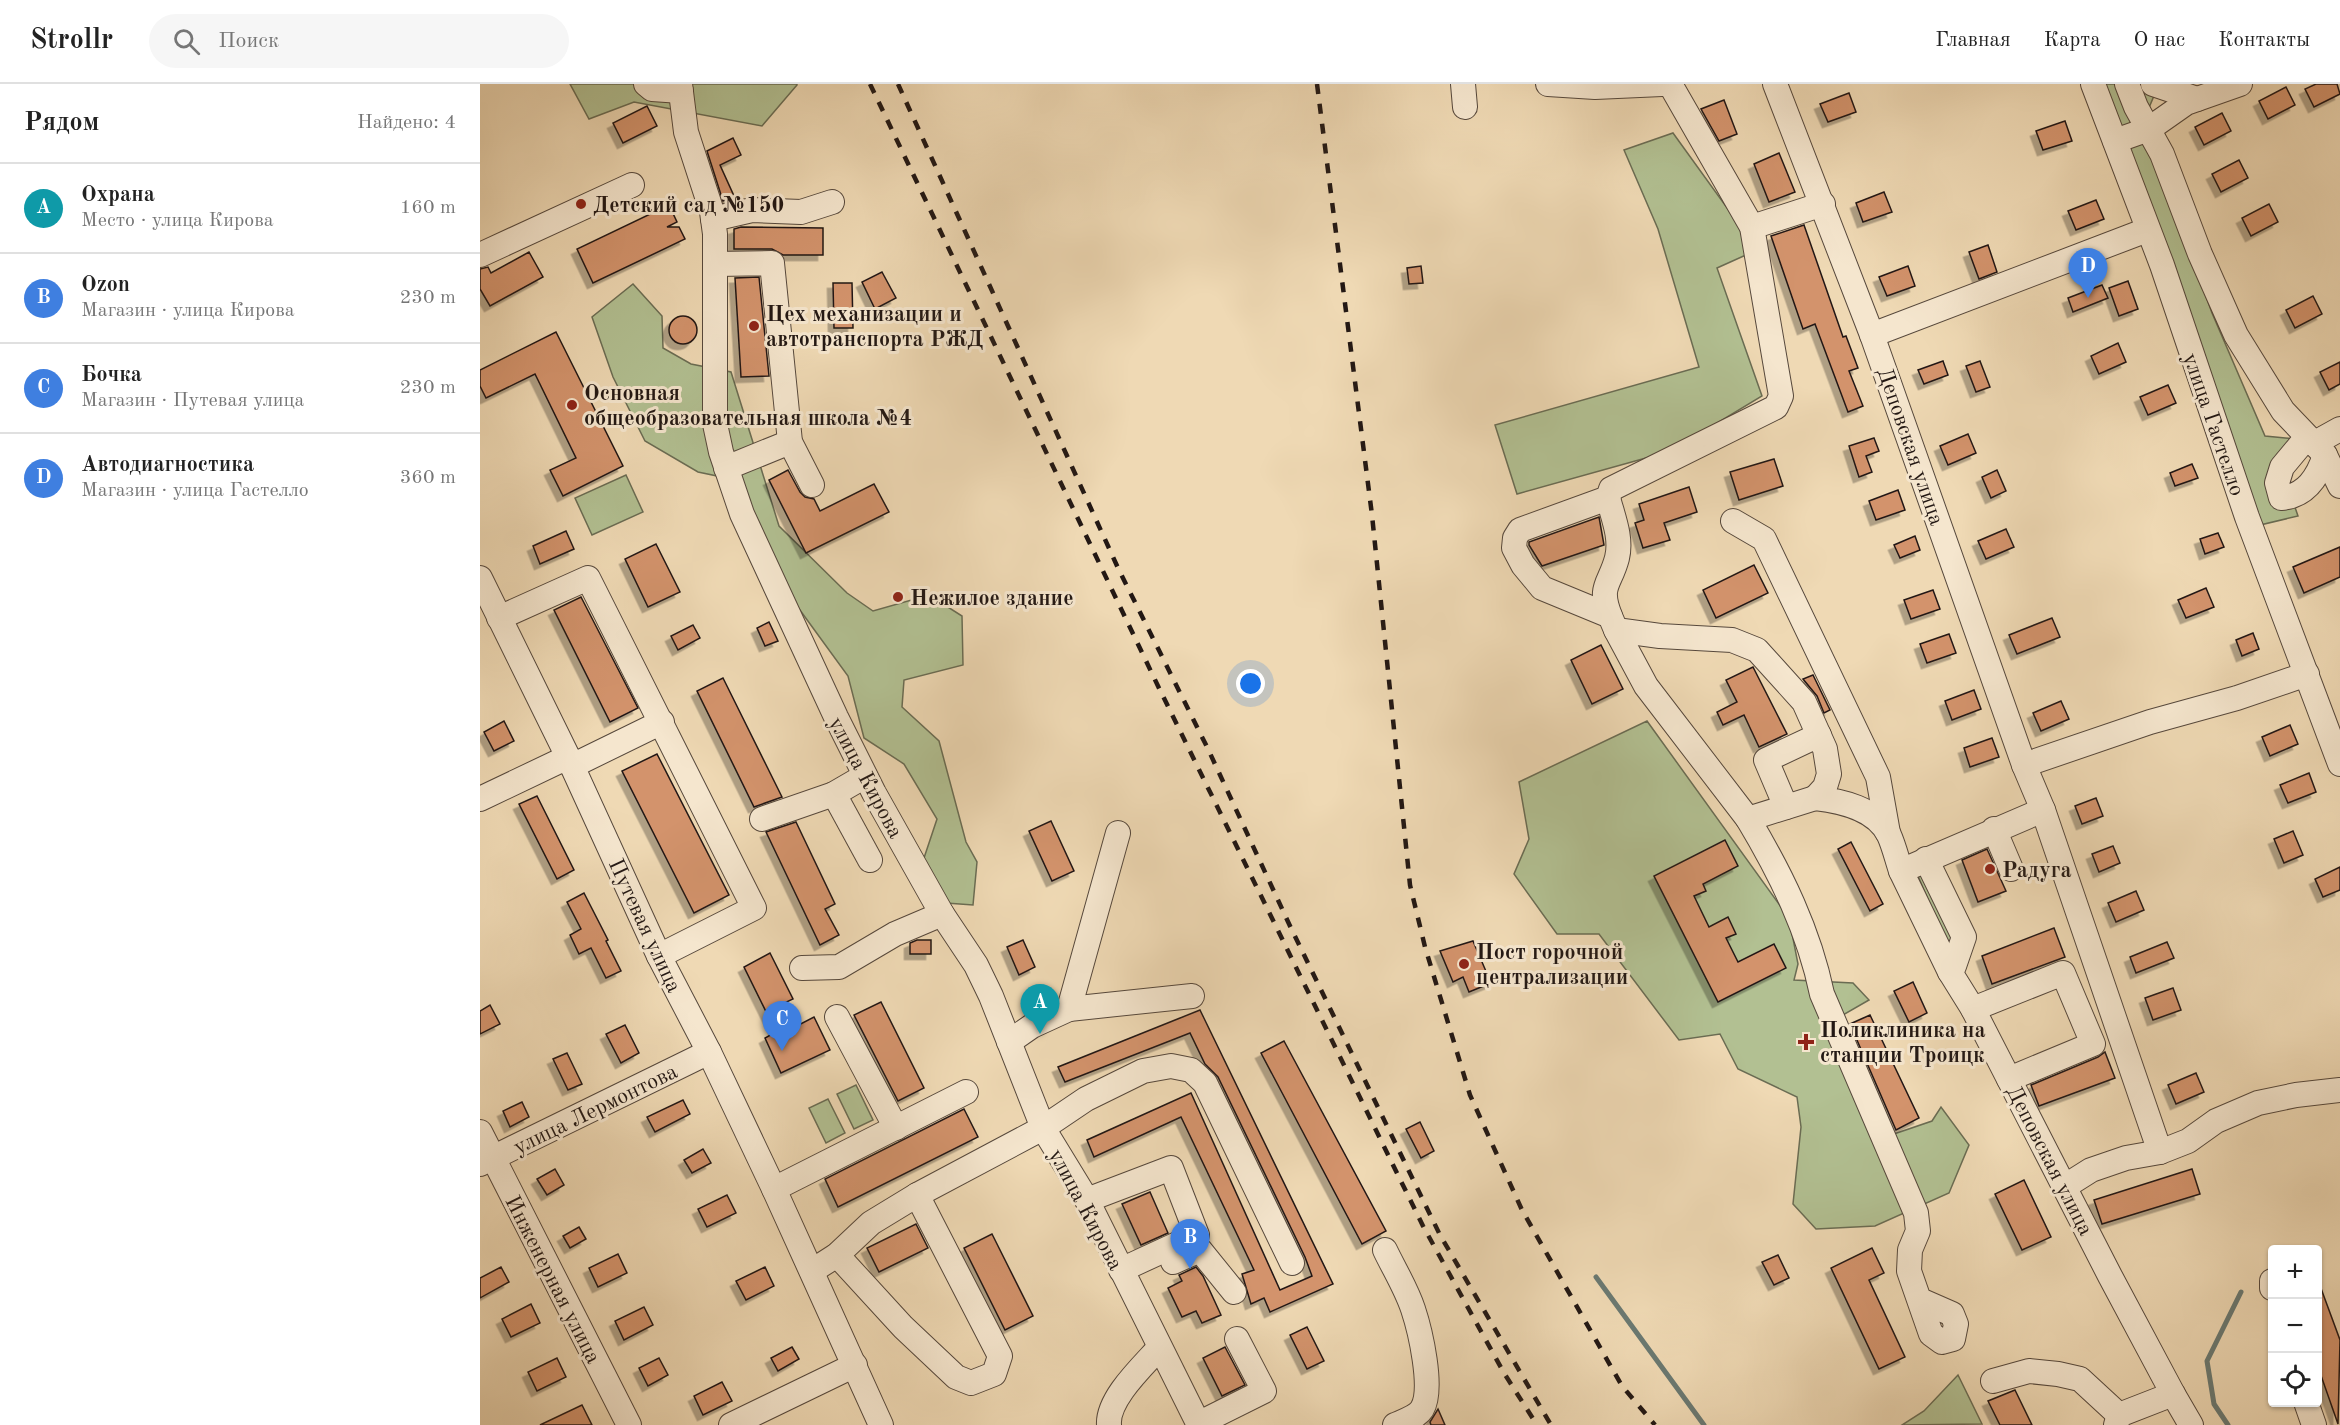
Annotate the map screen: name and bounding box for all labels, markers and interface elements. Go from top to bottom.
search box [149,14,569,68]
icon: search [170,25,203,58]
text: Strollr [30,27,113,55]
text: Поиск [218,30,279,52]
text: Главная [1935,30,2011,51]
text: Карта [2044,30,2101,51]
text: О нас [2134,30,2185,51]
text: Контакты [2218,30,2310,51]
text: Рядом [24,110,99,136]
text: Найдено: 4 [357,113,456,133]
text: Охрана [81,184,155,206]
place label: Детский сад №150 [593,195,784,217]
marker: Детский сад №150 [574,197,588,211]
text: A [36,198,51,218]
text: 160 m [400,198,456,218]
text: Место · улица Кирова [81,211,274,231]
pin: D [2068,248,2108,298]
text: Ozon [81,274,130,296]
text: B [36,288,51,308]
text: 230 m [400,288,456,308]
text: Магазин · улица Кирова [81,301,295,321]
place label: Цех механизации и автотранспорта РЖД [766,304,983,351]
marker: Цех механизации и автотранспорта РЖД [747,319,761,333]
street label: улица Гастелло [2178,350,2248,499]
text: Бочка [81,364,142,386]
street label: Деповская улица [1873,365,1947,529]
text: C [37,378,50,398]
text: 230 m [400,378,456,398]
place label: Основная общеобразовательная школа №4 [584,383,912,430]
text: Магазин · Путевая улица [81,391,304,411]
marker: Основная общеобразовательная школа №4 [565,398,579,412]
text: Автодиагностика [81,454,254,476]
text: D [36,468,51,488]
text: 360 m [400,468,456,488]
text: Магазин · улица Гастелло [81,481,309,501]
place label: Нежилое здание [910,588,1074,610]
marker: Нежилое здание [891,590,905,604]
your location [1236,669,1265,698]
street label: улица Кирова [824,714,906,842]
street label: Путевая улица [604,856,685,996]
place label: Радуга [2002,860,2072,882]
marker: Радуга [1983,862,1997,876]
place label: Пост горочной централизации [1476,942,1628,989]
marker: Пост горочной централизации [1457,957,1471,971]
pin: A [1020,984,1060,1034]
pin: C [762,1002,802,1051]
place label: Поликлиника на станции Троицк [1820,1020,1986,1067]
marker: Поликлиника на станции Троицк [1797,1033,1815,1051]
street label: улица Лермонтова [510,1061,681,1159]
street label: Деповская улица [2002,1082,2097,1240]
street label: улица Кирова [1044,1146,1126,1274]
street label: Инженерная улица [500,1192,604,1368]
pin: B [1170,1220,1210,1269]
map controls [2268,1245,2322,1407]
button: + [2268,1245,2322,1299]
button: − [2268,1299,2322,1353]
button: locate [2268,1353,2322,1407]

